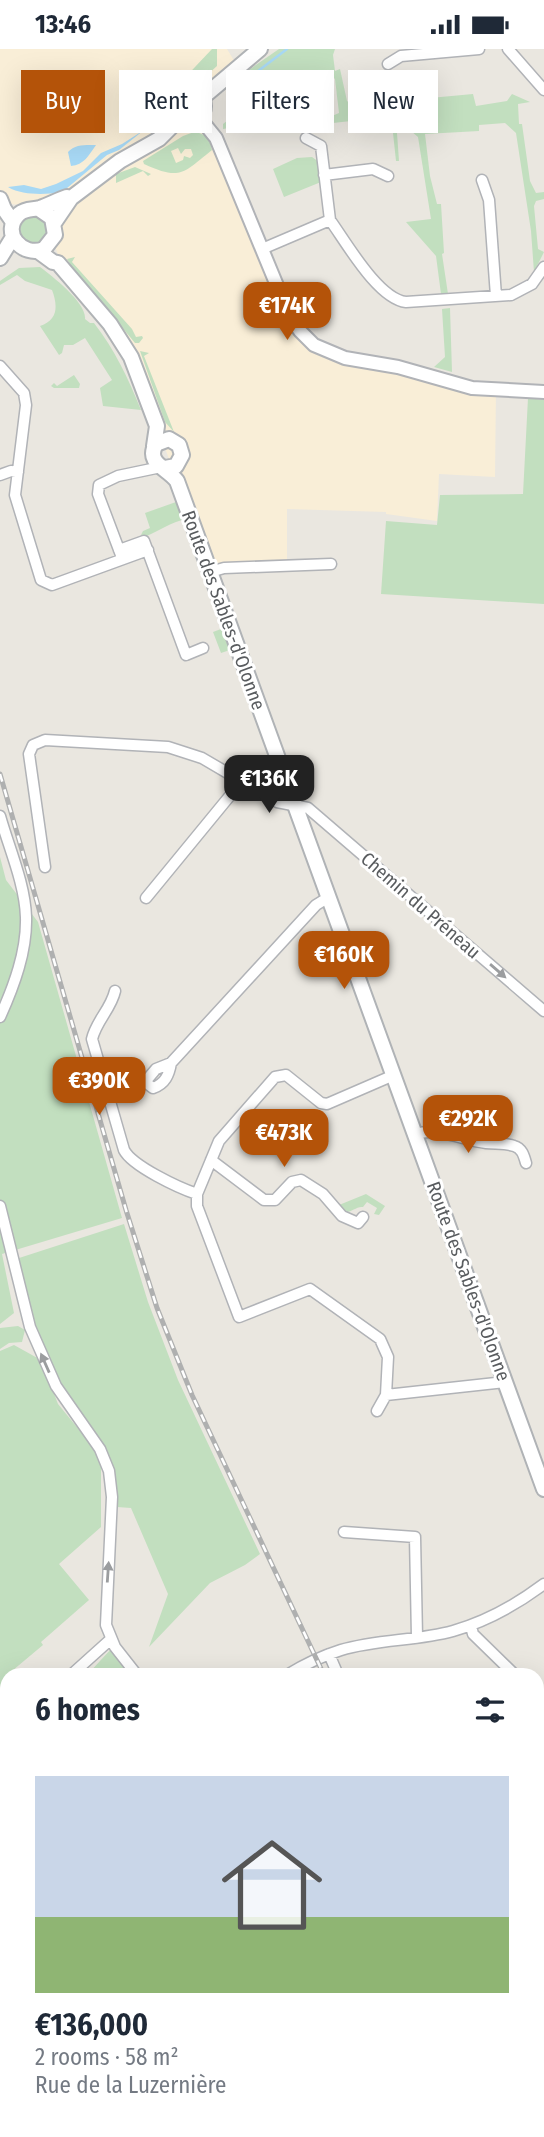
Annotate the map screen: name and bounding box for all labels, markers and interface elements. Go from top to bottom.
text: 13:46 [35,9,91,40]
chip: Buy [21,70,105,133]
chip: Rent [119,70,212,133]
chip: Filters [226,70,334,133]
chip: New [348,70,438,133]
pin: €174K [238,282,336,342]
text: €174K [259,291,315,319]
street label: Route des Sables-d'Olonne [177,507,270,713]
pin: €136K [220,755,318,815]
text: €136K [240,764,298,792]
street label: Chemin du Préneau [356,847,485,964]
pin: €160K [295,932,393,991]
text: €160K [314,940,374,968]
one-way arrow [489,963,506,978]
pin: €390K [50,1058,148,1117]
text: €390K [69,1066,129,1094]
pin: €292K [419,1095,517,1155]
text: €292K [439,1104,497,1132]
pin: €473K [235,1109,333,1169]
text: €473K [256,1118,312,1146]
street label: Route des Sables-d'Olonne [422,1178,515,1384]
one-way arrow [39,1352,50,1373]
one-way arrow [103,1560,114,1582]
icon: filters [471,1691,509,1729]
text: 6 homes [35,1692,140,1728]
icon: home [209,1822,335,1948]
text: €136,000 [35,2007,148,2043]
text: 2 rooms · 58 m² [35,2043,179,2071]
text: Rue de la Luzernière [35,2071,226,2099]

